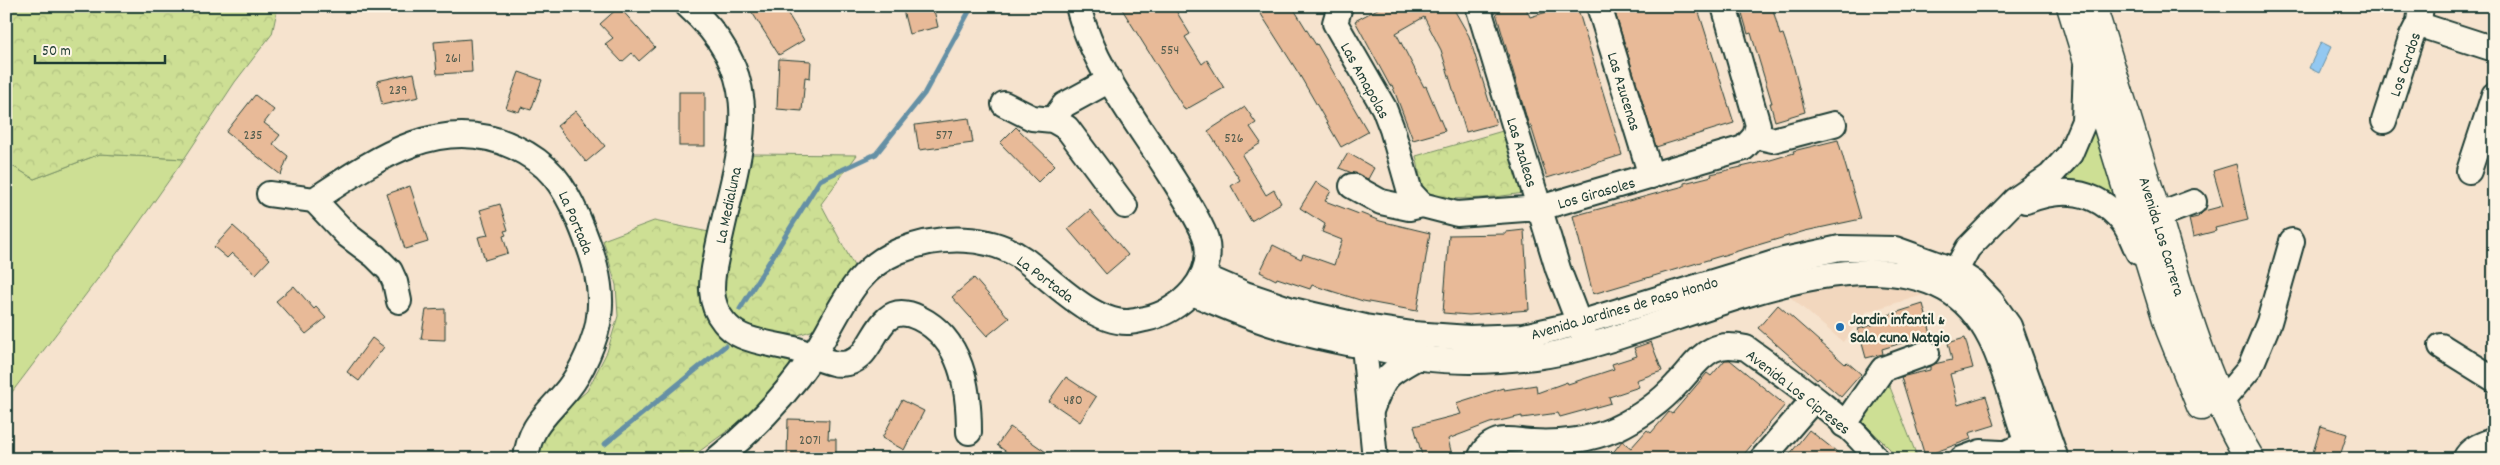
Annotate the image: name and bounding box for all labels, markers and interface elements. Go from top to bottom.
street label: Los Cardos [2385,29,2428,100]
scale bar [35,32,165,64]
street label: Las Amapolas [1333,39,1394,124]
text: 50 m [42,41,71,63]
house number: 554 [1161,41,1179,61]
house number: 261 [445,49,461,69]
street label: Las Azucenas [1600,50,1646,134]
house number: 239 [389,81,407,101]
street label: Las Azaleas [1499,115,1542,191]
house number: 235 [244,126,262,146]
house number: 577 [935,126,953,146]
house number: 526 [1224,129,1244,149]
street label: La Medialuna [710,165,749,246]
street label: Los Girasoles [1555,172,1639,216]
street label: Avenida Los Carrera [2132,174,2190,300]
street label: La Portada [551,188,598,259]
street label: La Portada [1011,251,1078,309]
street label: Avenida Jardines de Paso Hondo [1528,272,1721,347]
place label: Jardin infantil & Sala cuna Natgio [1850,309,1950,350]
marker: Jardin infantil & Sala cuna Natgio [1834,321,1846,333]
street label: Avenida Los Cipreses [1740,345,1855,441]
house number: 480 [1063,391,1083,411]
house number: 2071 [799,431,821,451]

